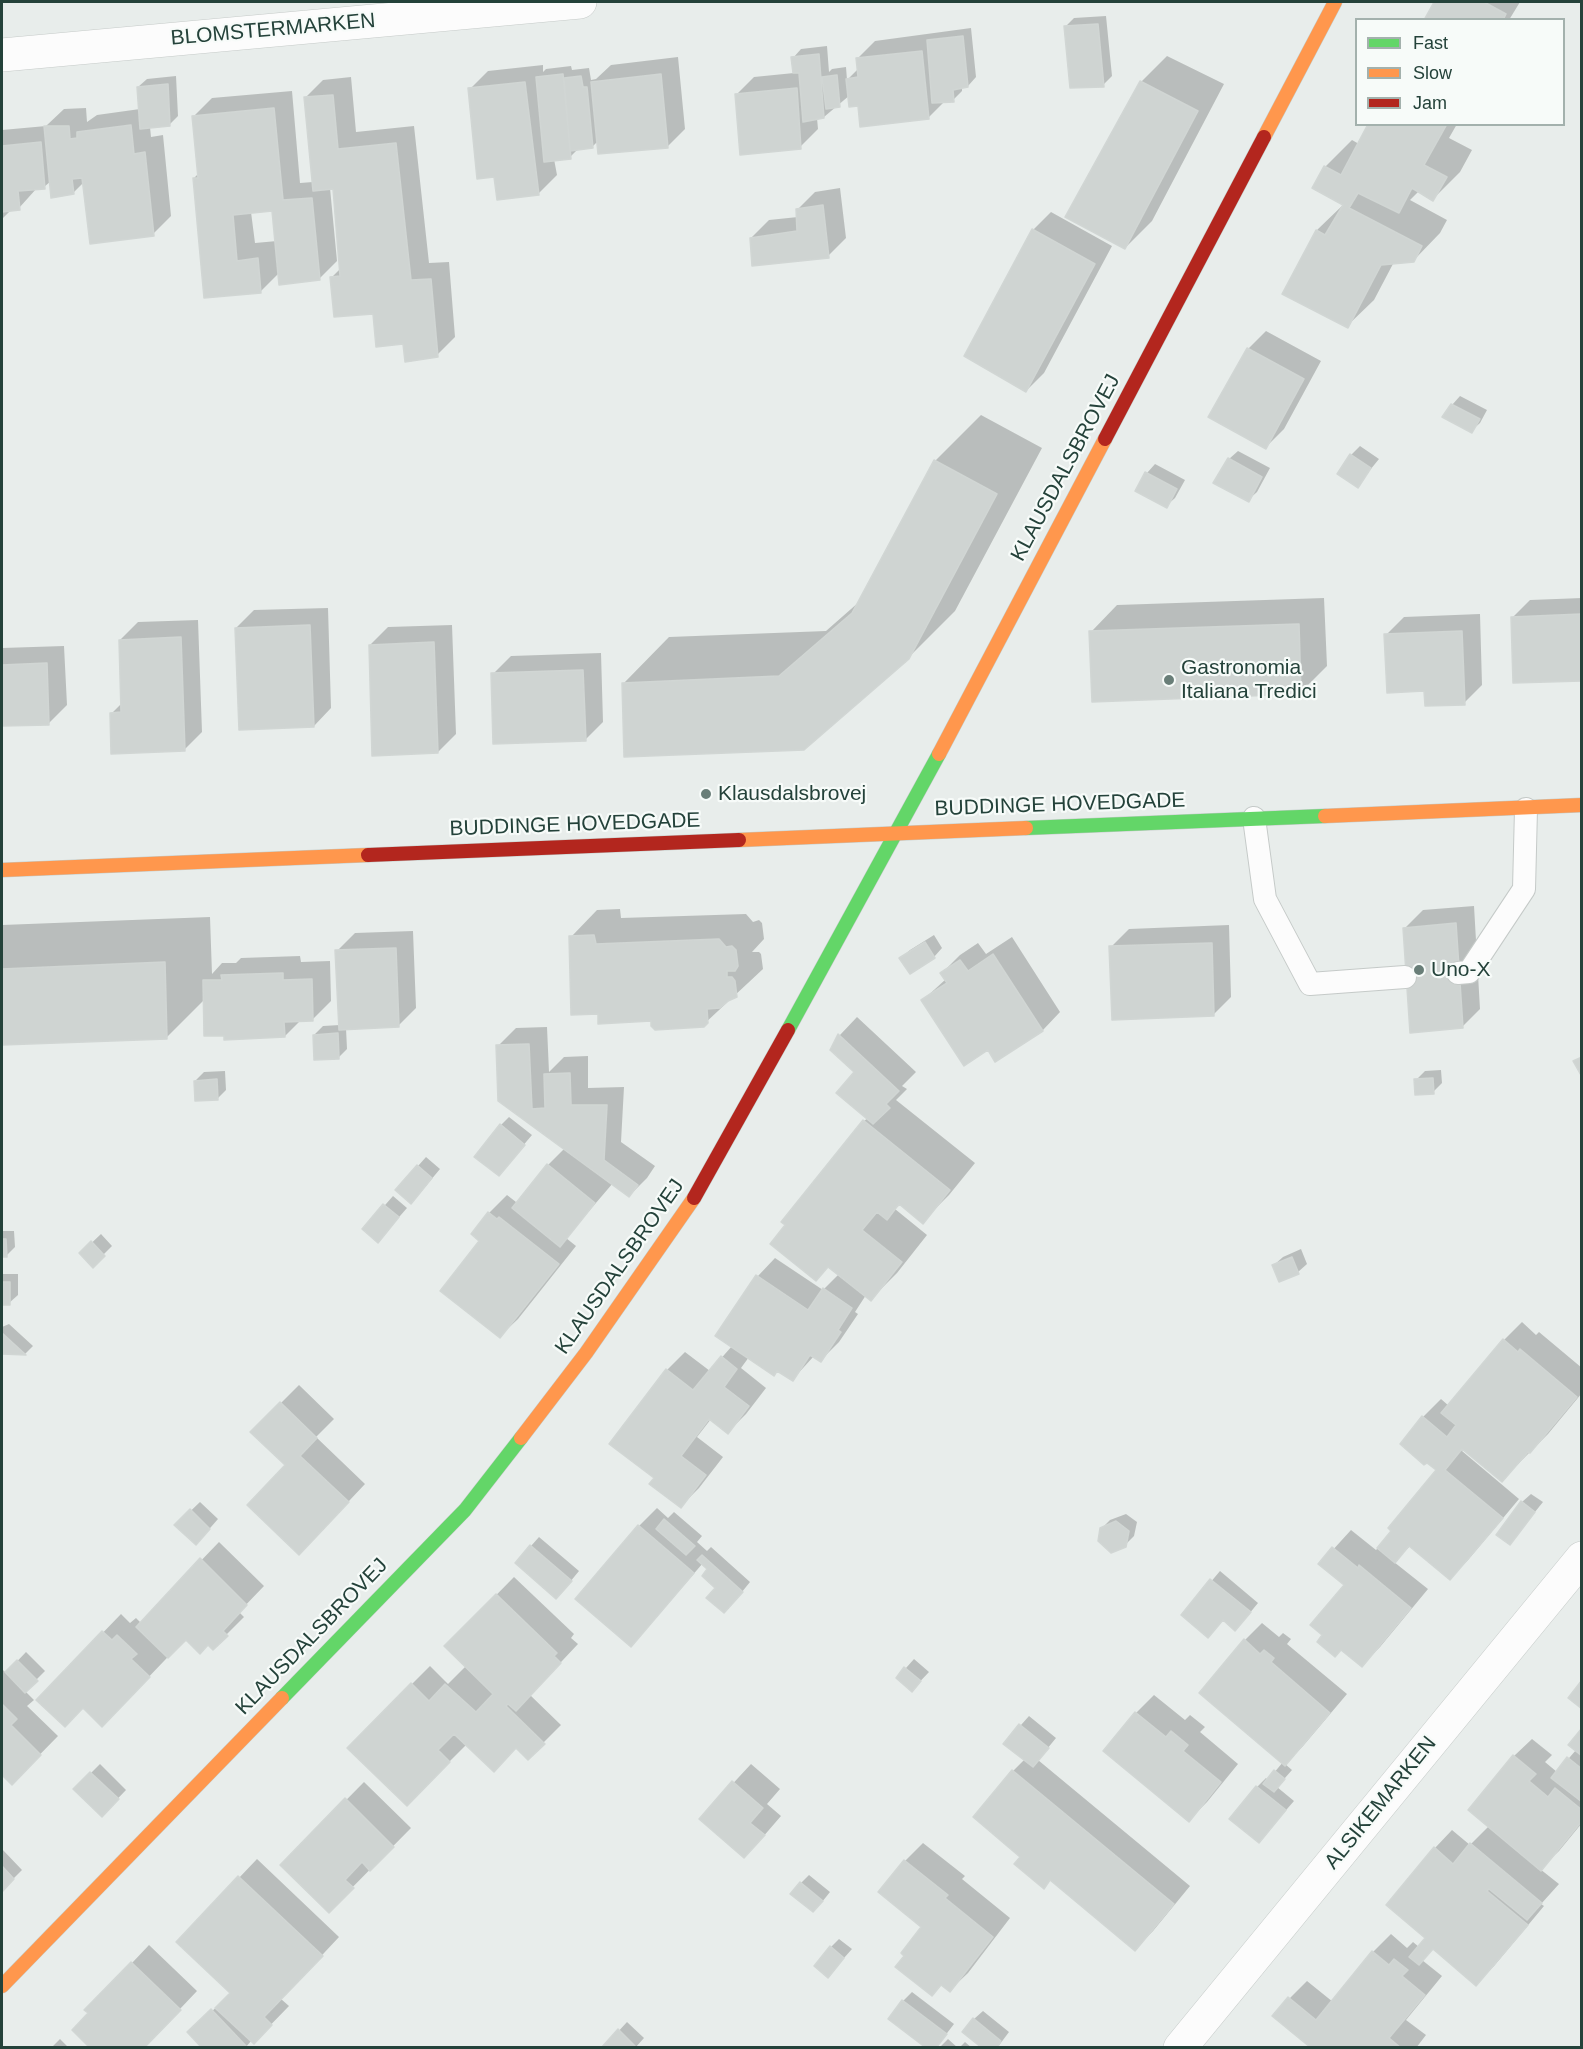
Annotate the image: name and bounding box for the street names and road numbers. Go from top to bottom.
street label: BLOMSTERMARKEN [170,8,376,52]
street label: KLAUSDALSBROVEJ [1006,370,1126,566]
street label: BUDDINGE HOVEDGADE [934,788,1186,822]
street label: BUDDINGE HOVEDGADE [449,808,701,842]
street label: KLAUSDALSBROVEJ [550,1175,690,1359]
street label: KLAUSDALSBROVEJ [231,1554,393,1720]
street label: ALSIKEMARKEN [1320,1732,1442,1874]

